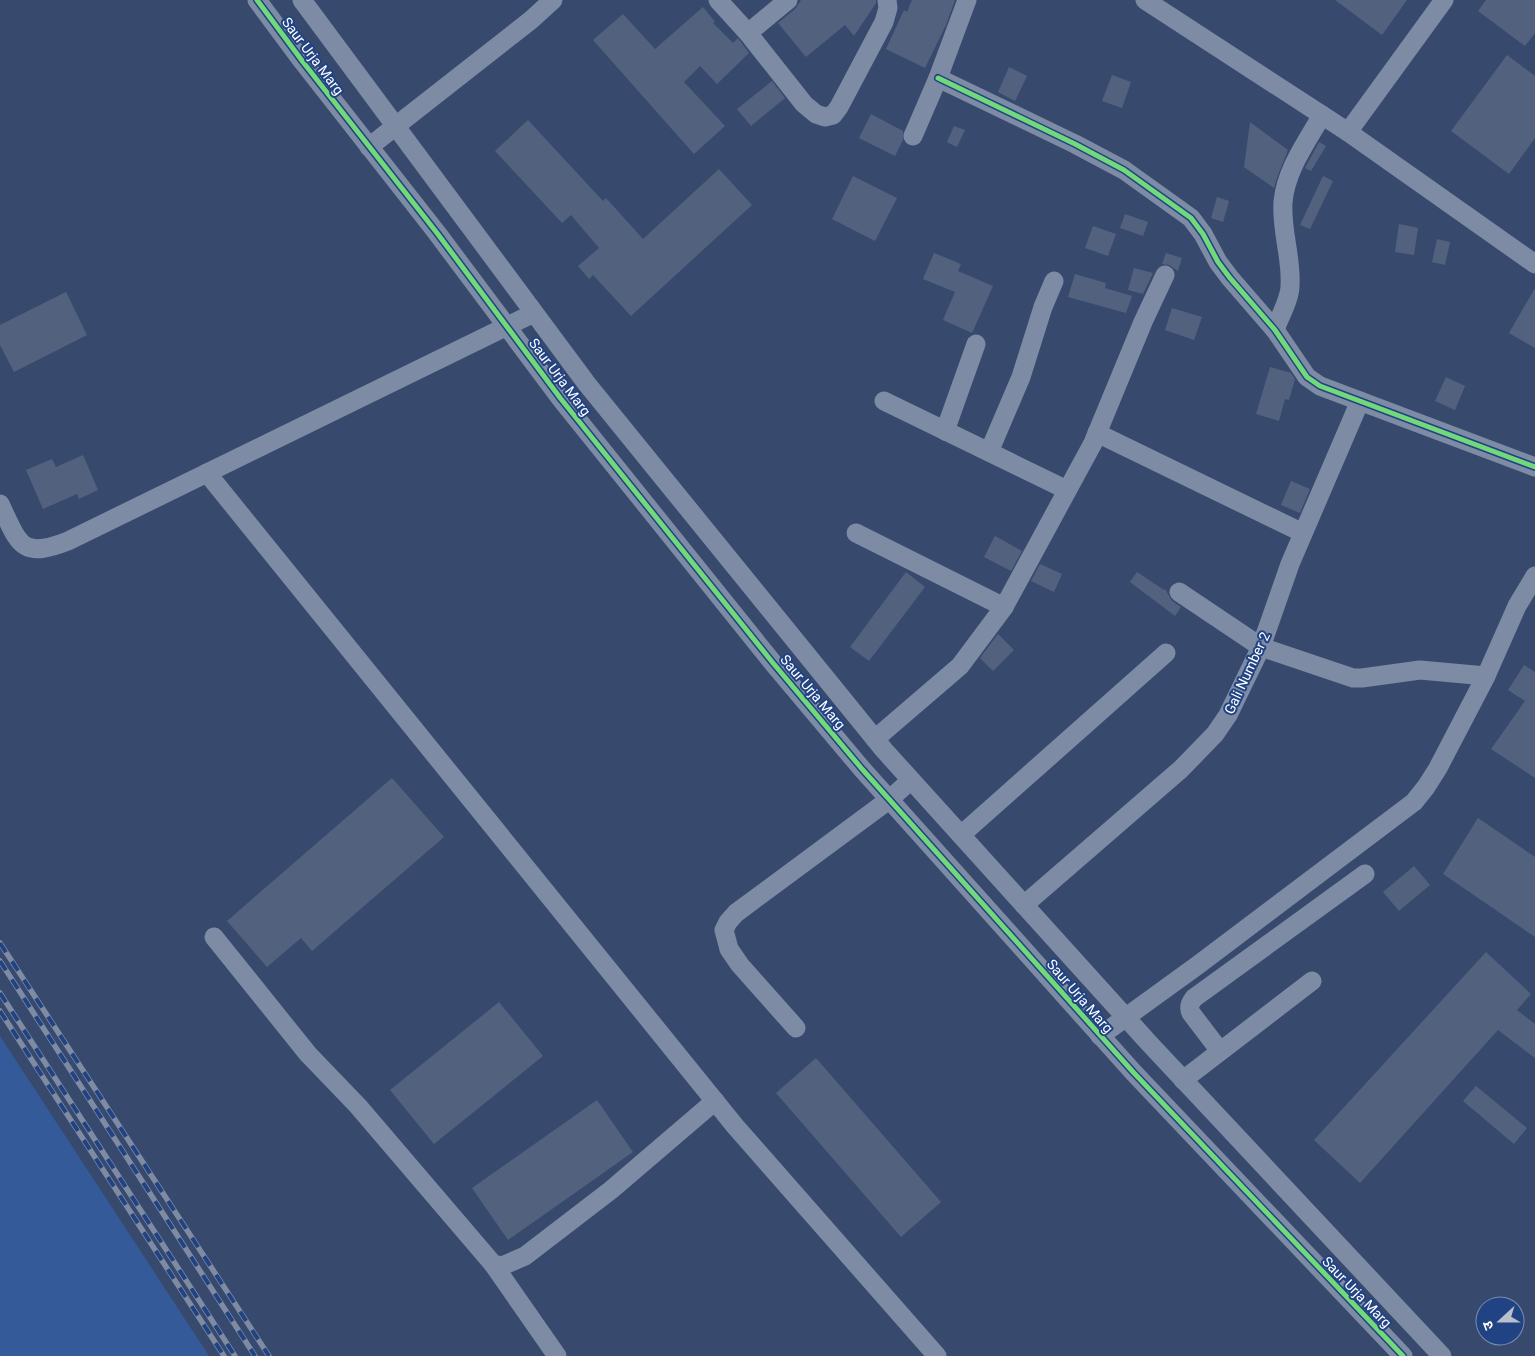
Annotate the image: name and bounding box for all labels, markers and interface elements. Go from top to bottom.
street label: Saur Urja Marg [279,14,347,98]
street label: Saur Urja Marg [526,335,594,419]
street label: Gali Number 2 [1221,629,1273,717]
street label: Saur Urja Marg [777,651,849,733]
street label: Saur Urja Marg [1044,956,1116,1036]
street label: Saur Urja Marg [1319,1253,1395,1331]
north arrow [1475,1296,1525,1346]
text: उ [1479,1318,1497,1332]

